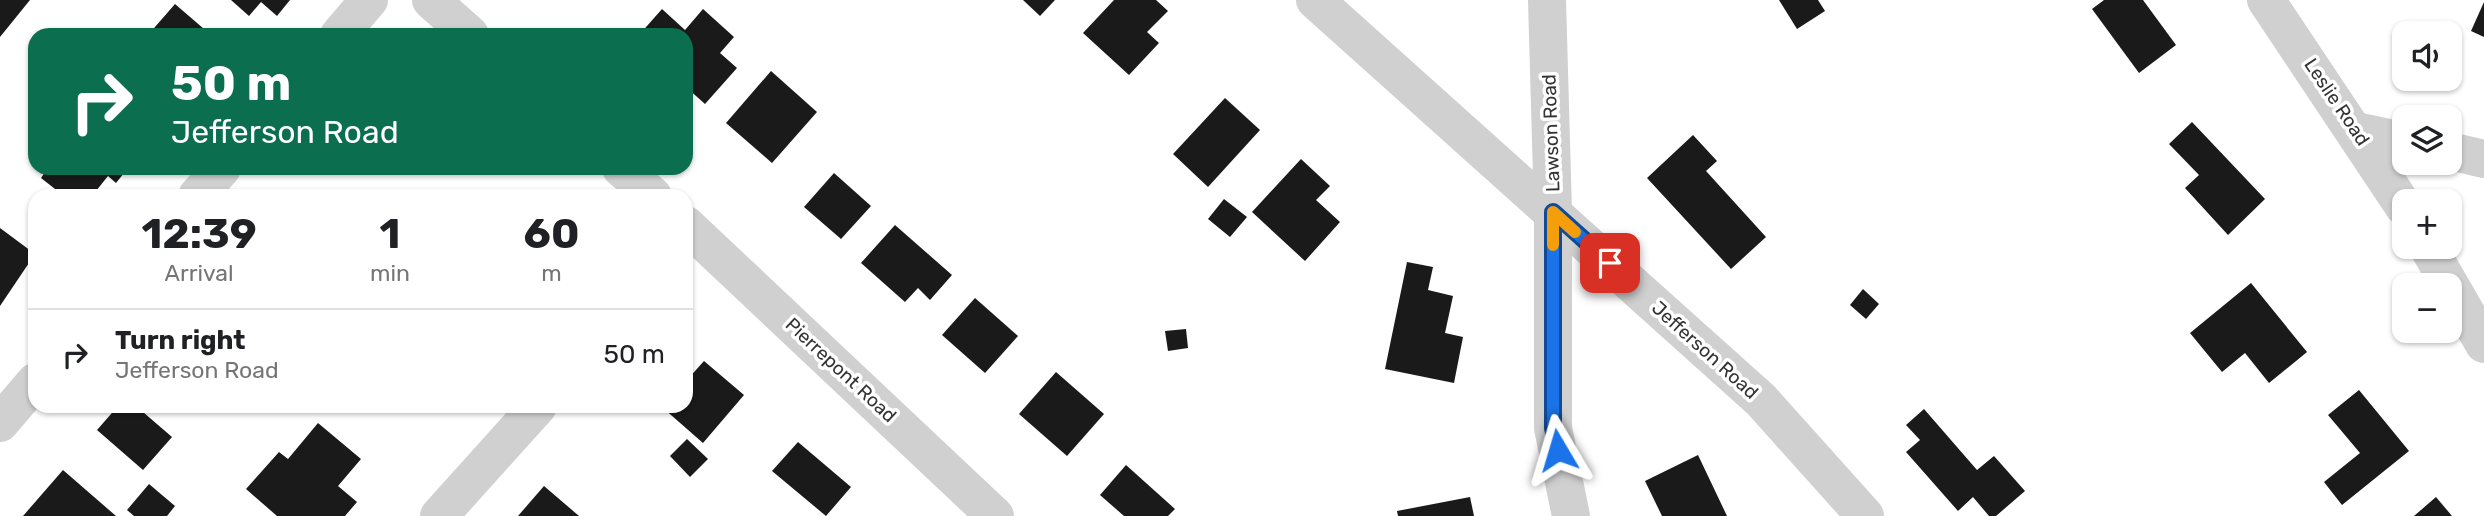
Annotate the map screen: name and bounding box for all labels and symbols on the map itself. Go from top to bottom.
street label: Leslie Road [2299,54,2375,150]
street label: Lawson Road [1537,74,1565,192]
pin [1580,233,1640,293]
street label: Jefferson Road [1647,296,1763,404]
street label: Pierrepont Road [781,313,901,427]
position arrow [1521,413,1595,487]

